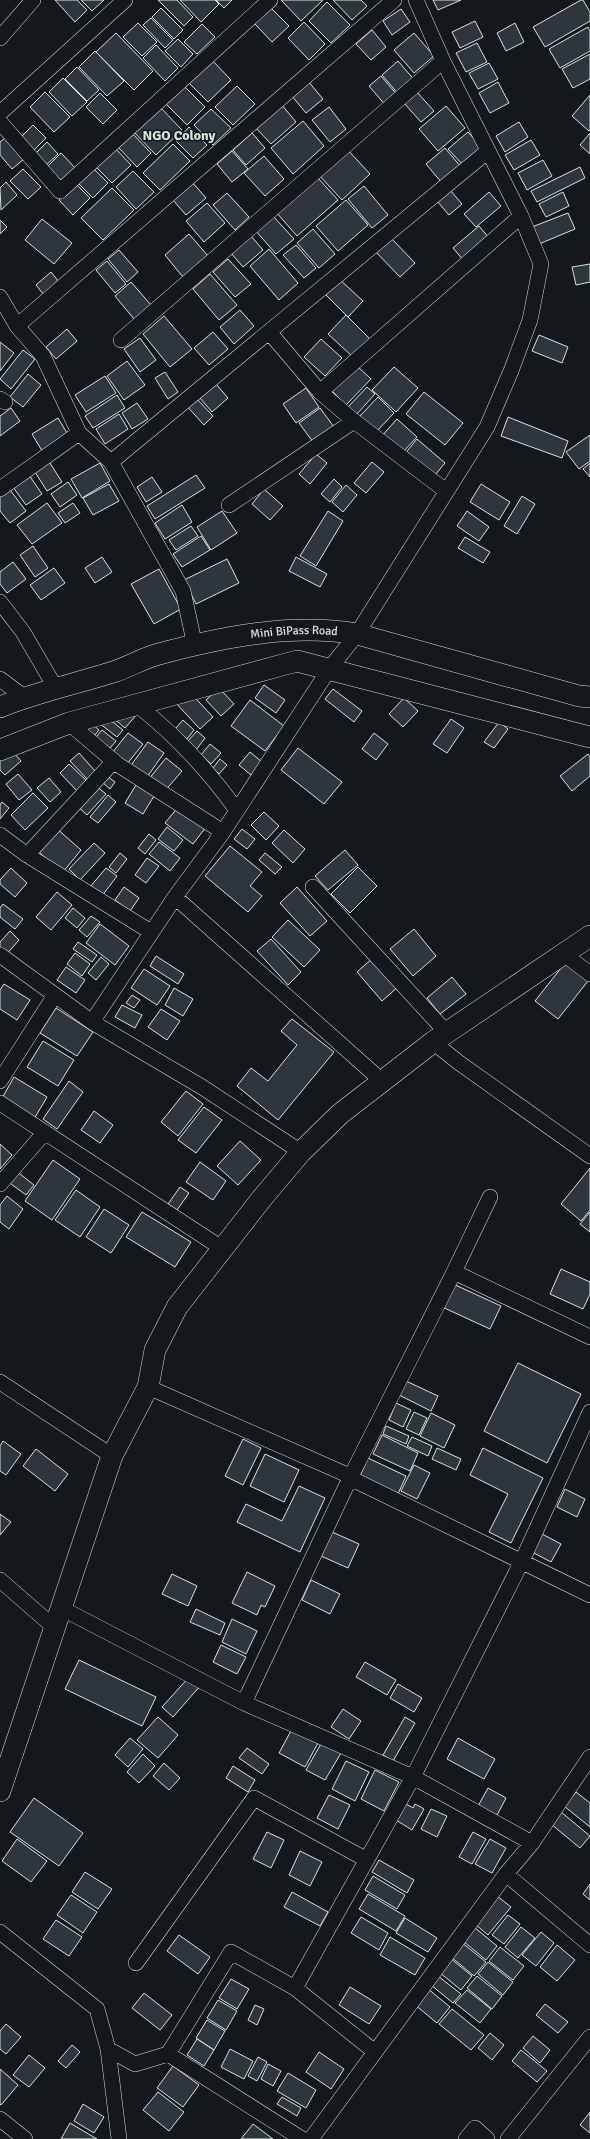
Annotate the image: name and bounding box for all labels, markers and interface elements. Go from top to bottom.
district label: NGO Colony [142,127,216,144]
street label: Mini BiPass Road [249,623,338,642]

